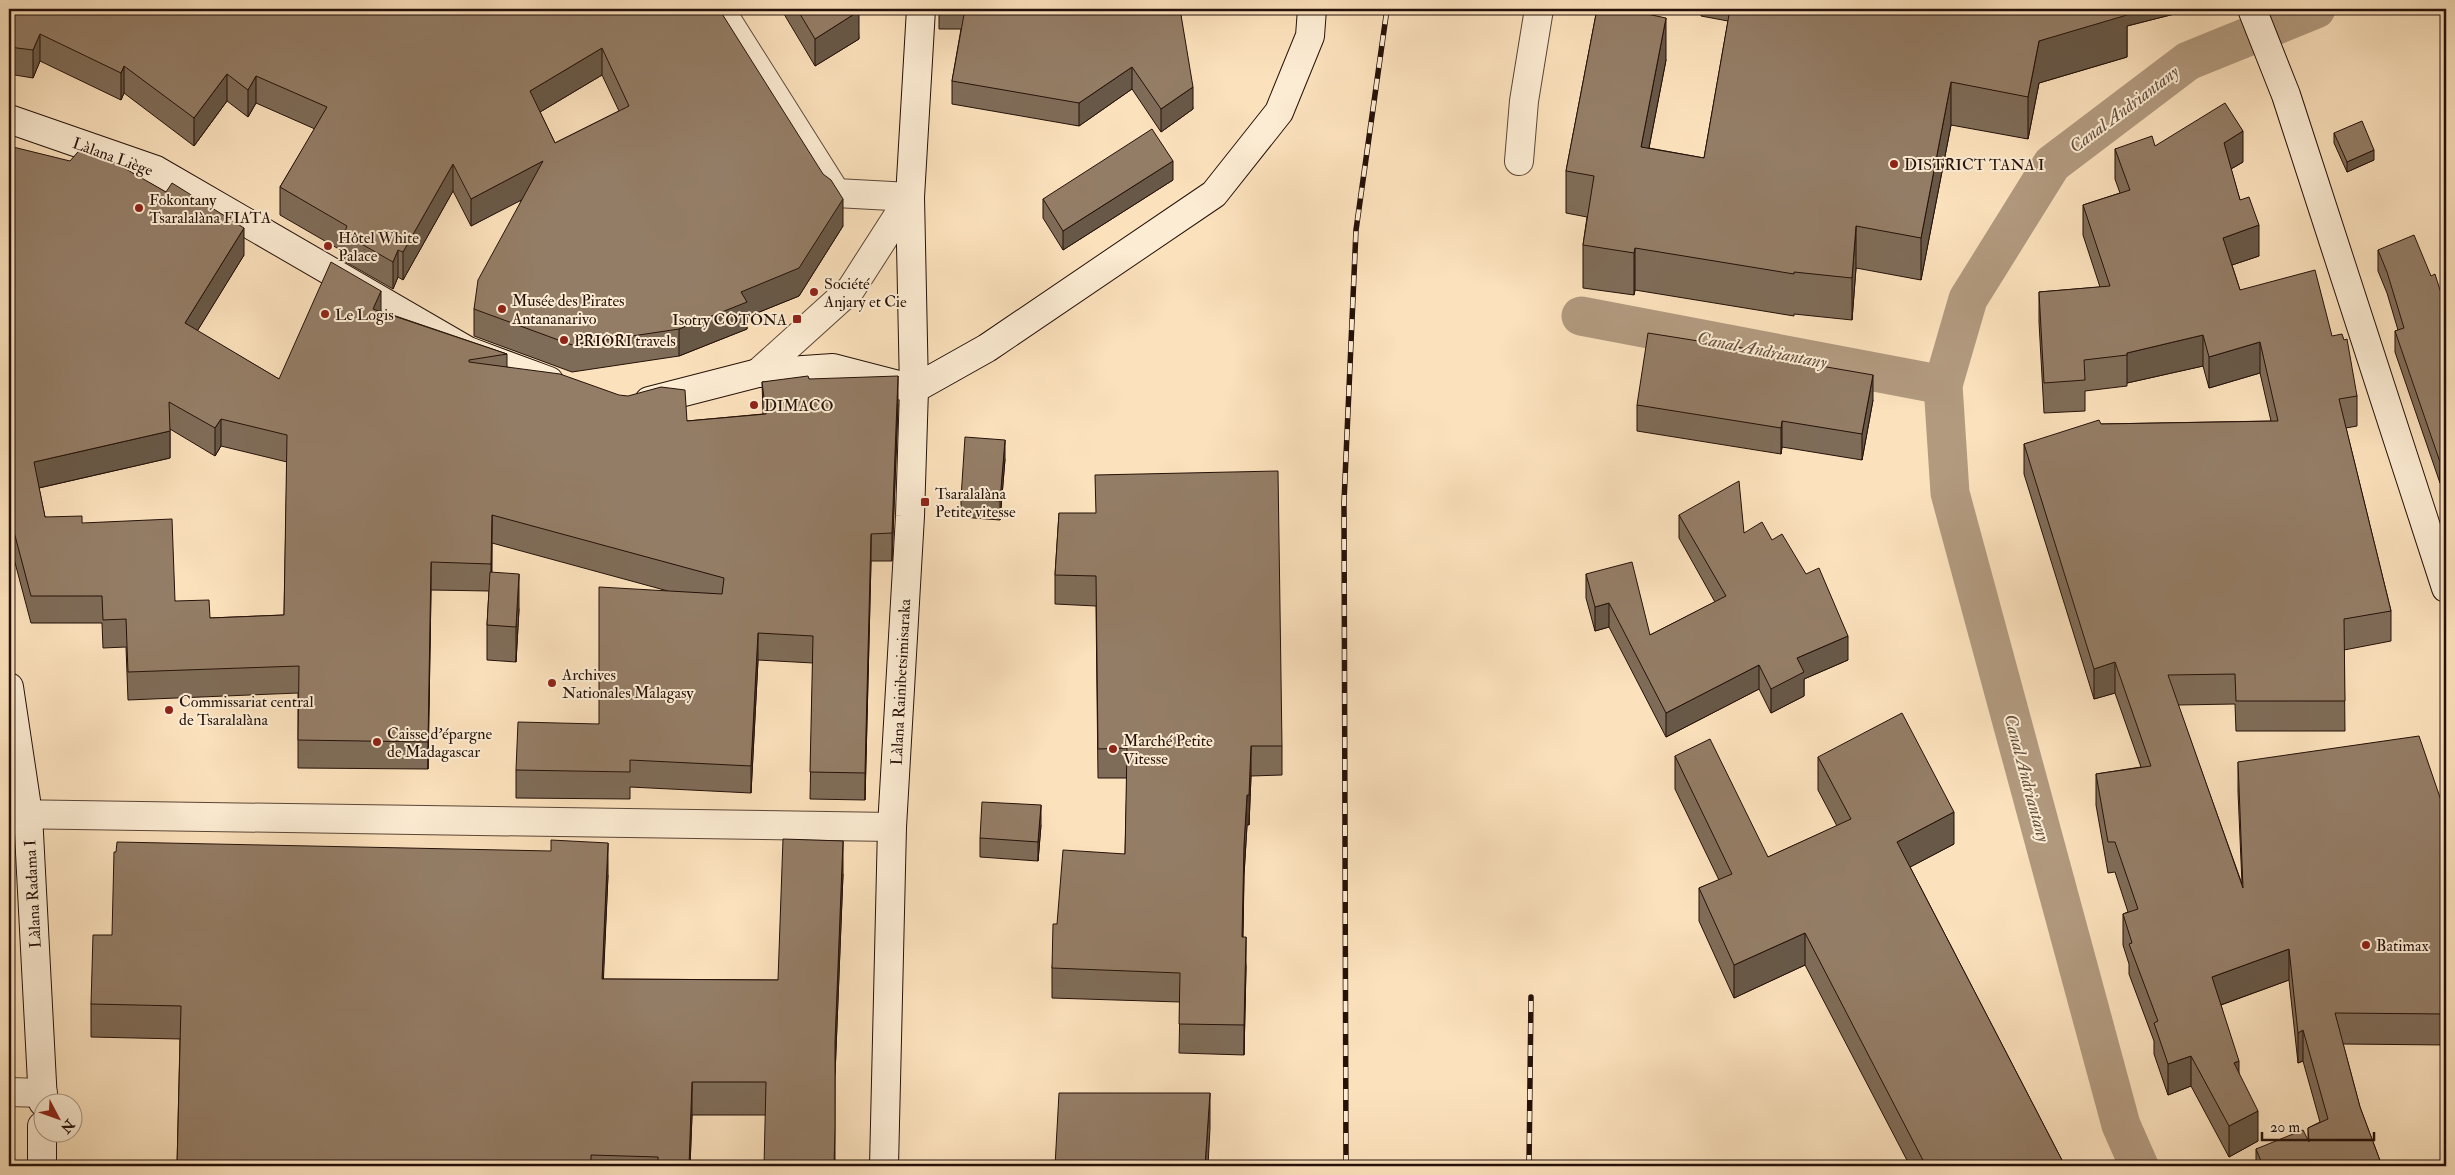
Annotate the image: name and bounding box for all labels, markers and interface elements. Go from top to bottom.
water label: Canal Andriantany [2065,60,2184,158]
street label: Làlana Liège [70,133,156,181]
place label: DISTRICT TANA I [1904,155,2044,175]
marker: DISTRICT TANA I [1888,158,1900,170]
place label: Fokontany Tsaralalàna FIATA [149,190,271,228]
marker: Fokontany Tsaralalàna FIATA [133,202,145,214]
place label: Hôtel White Palace [338,228,419,266]
marker: Hôtel White Palace [322,240,334,252]
place label: Société Anjary et Cie [823,274,907,312]
marker: Société Anjary et Cie [808,286,820,298]
place label: Musée des Pirates Antananarivo [511,291,625,329]
marker: Musée des Pirates Antananarivo [496,303,508,315]
place label: Le Logis [335,305,394,325]
marker: Le Logis [319,308,331,320]
place label: Isotry COTONA [672,310,787,330]
marker: Isotry COTONA [791,313,803,325]
water label: Canal Andriantany [1695,327,1830,374]
place label: PRIORI travels [574,331,676,351]
marker: PRIORI travels [558,334,570,346]
place label: DIMACO [764,396,834,416]
marker: DIMACO [748,399,760,411]
place label: Tsaralalàna Petite vitesse [935,484,1016,522]
marker: Tsaralalàna Petite vitesse [919,496,931,508]
street label: Làlana Rainibetsimisaraka [887,598,915,766]
place label: Archives Nationales Malagasy [561,665,695,703]
marker: Archives Nationales Malagasy [546,677,558,689]
place label: Commissariat central de Tsaralalàna [179,692,314,730]
marker: Commissariat central de Tsaralalàna [163,704,175,716]
water label: Canal Andriantany [1998,712,2055,845]
place label: Caisse d'épargne de Madagascar [387,724,492,762]
place label: Marché Petite Vitesse [1123,731,1213,769]
marker: Caisse d'épargne de Madagascar [371,736,383,748]
marker: Marché Petite Vitesse [1107,743,1119,755]
street label: Làlana Radama I [20,839,46,949]
place label: Batimax [2376,936,2429,956]
marker: Batimax [2360,939,2372,951]
north arrow [32,1092,82,1142]
scale bar [2262,1110,2375,1142]
text: N [57,1115,79,1137]
text: 20 m [2270,1118,2300,1137]

